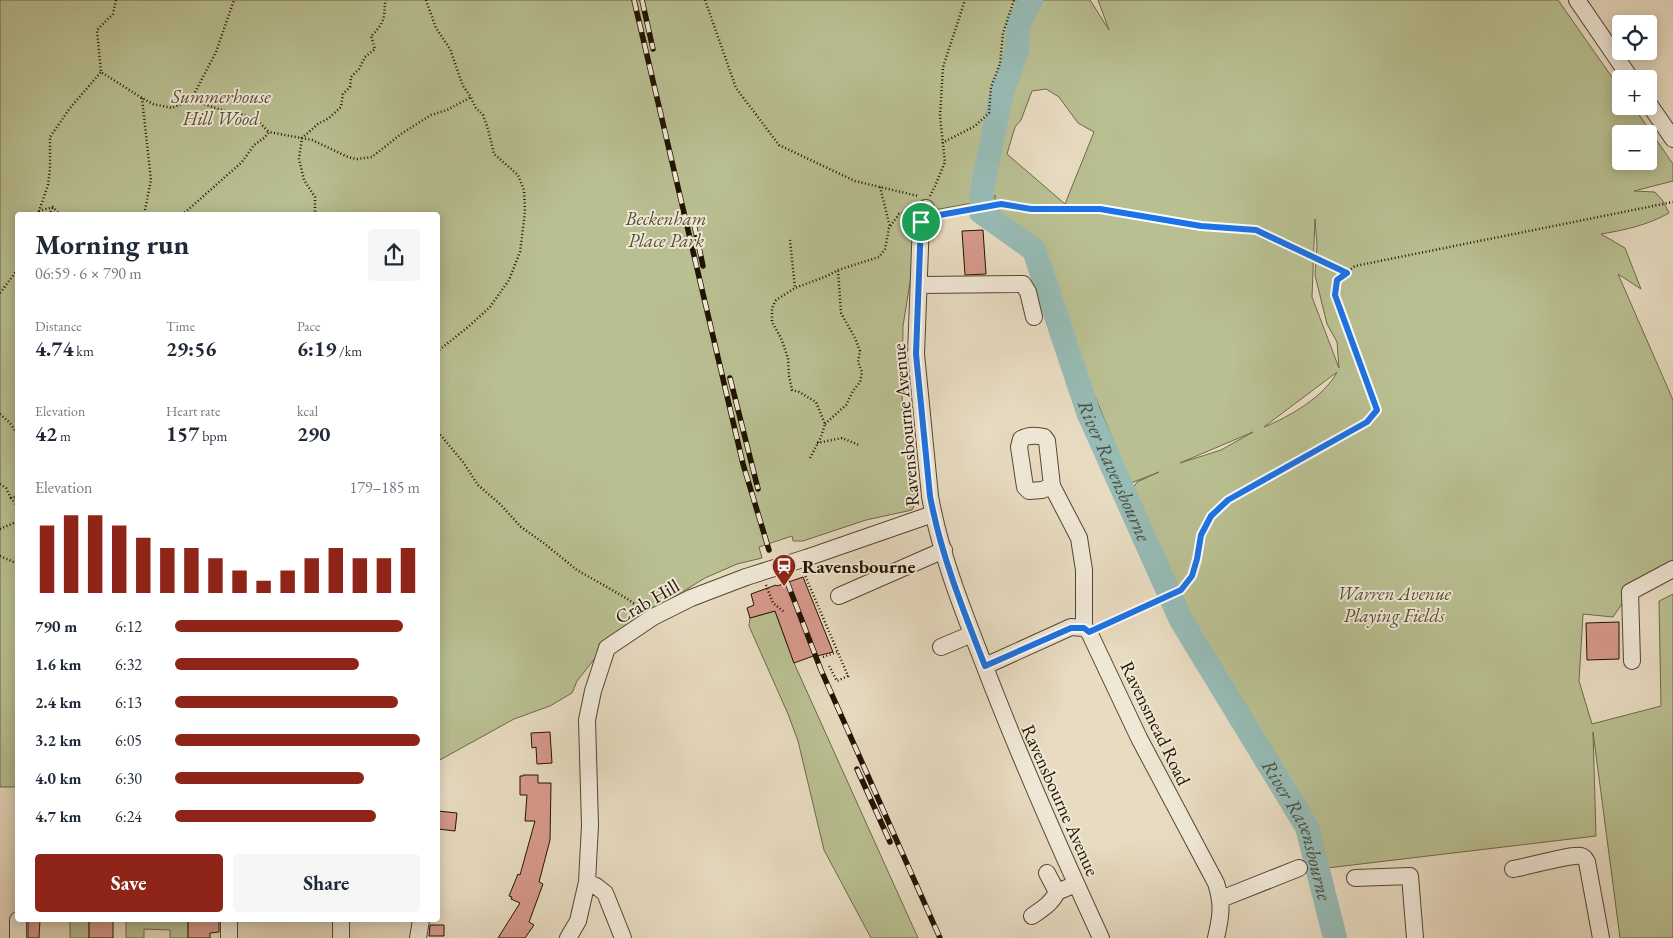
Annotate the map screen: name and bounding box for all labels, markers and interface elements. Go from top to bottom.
map controls [1612,15,1657,170]
button: locate [1612,15,1657,60]
button: + [1612,70,1657,115]
park label: Summerhouse Hill Wood [170,84,271,131]
button: − [1612,125,1657,170]
pin [900,201,942,243]
park label: Beckenham Place Park [625,206,706,253]
icon: arrive [907,208,935,236]
text: Morning run [35,226,189,262]
button: share [368,229,420,281]
text: 06:59 · 6 × 790 m [35,263,142,284]
text: Distance [35,317,82,335]
text: Time [166,317,195,335]
text: Pace [297,317,321,335]
text: 4.74 [35,335,74,362]
text: 29:56 [166,335,216,362]
text: 6:19 [297,335,336,362]
text: km [74,342,94,360]
text: /km [336,342,362,360]
street label: Ravensbourne Avenue [886,342,925,507]
water label: River Ravensbourne [1072,397,1157,546]
text: Elevation [35,402,85,420]
text: Heart rate [166,402,220,420]
text: kcal [297,402,318,420]
text: 42 [35,420,57,447]
text: 157 [166,420,199,447]
text: 290 [297,420,330,447]
text: m [57,427,71,445]
text: bpm [199,427,228,445]
text: Elevation [35,477,93,498]
text: 179–185 m [349,477,420,498]
station icon: Ravensbourne [771,553,797,587]
place label: Ravensbourne [802,554,916,579]
street label: Crab Hill [611,573,684,630]
park label: Warren Avenue Playing Fields [1337,581,1451,628]
text: 790 m [35,616,77,637]
text: 6:12 [115,616,142,637]
text: 1.6 km [35,654,81,675]
text: 6:32 [115,654,142,675]
street label: Ravensmead Road [1115,657,1197,790]
text: 2.4 km [35,692,81,713]
text: 6:13 [115,692,142,713]
street label: Ravensbourne Avenue [1016,720,1105,880]
text: 3.2 km [35,730,81,751]
text: 6:05 [115,730,142,751]
water label: River Ravensbourne [1256,754,1338,903]
text: 4.0 km [35,768,81,789]
text: 6:30 [115,768,142,789]
text: 4.7 km [35,806,81,827]
text: 6:24 [115,806,142,827]
button: Save [35,854,223,912]
button: Share [233,854,420,912]

